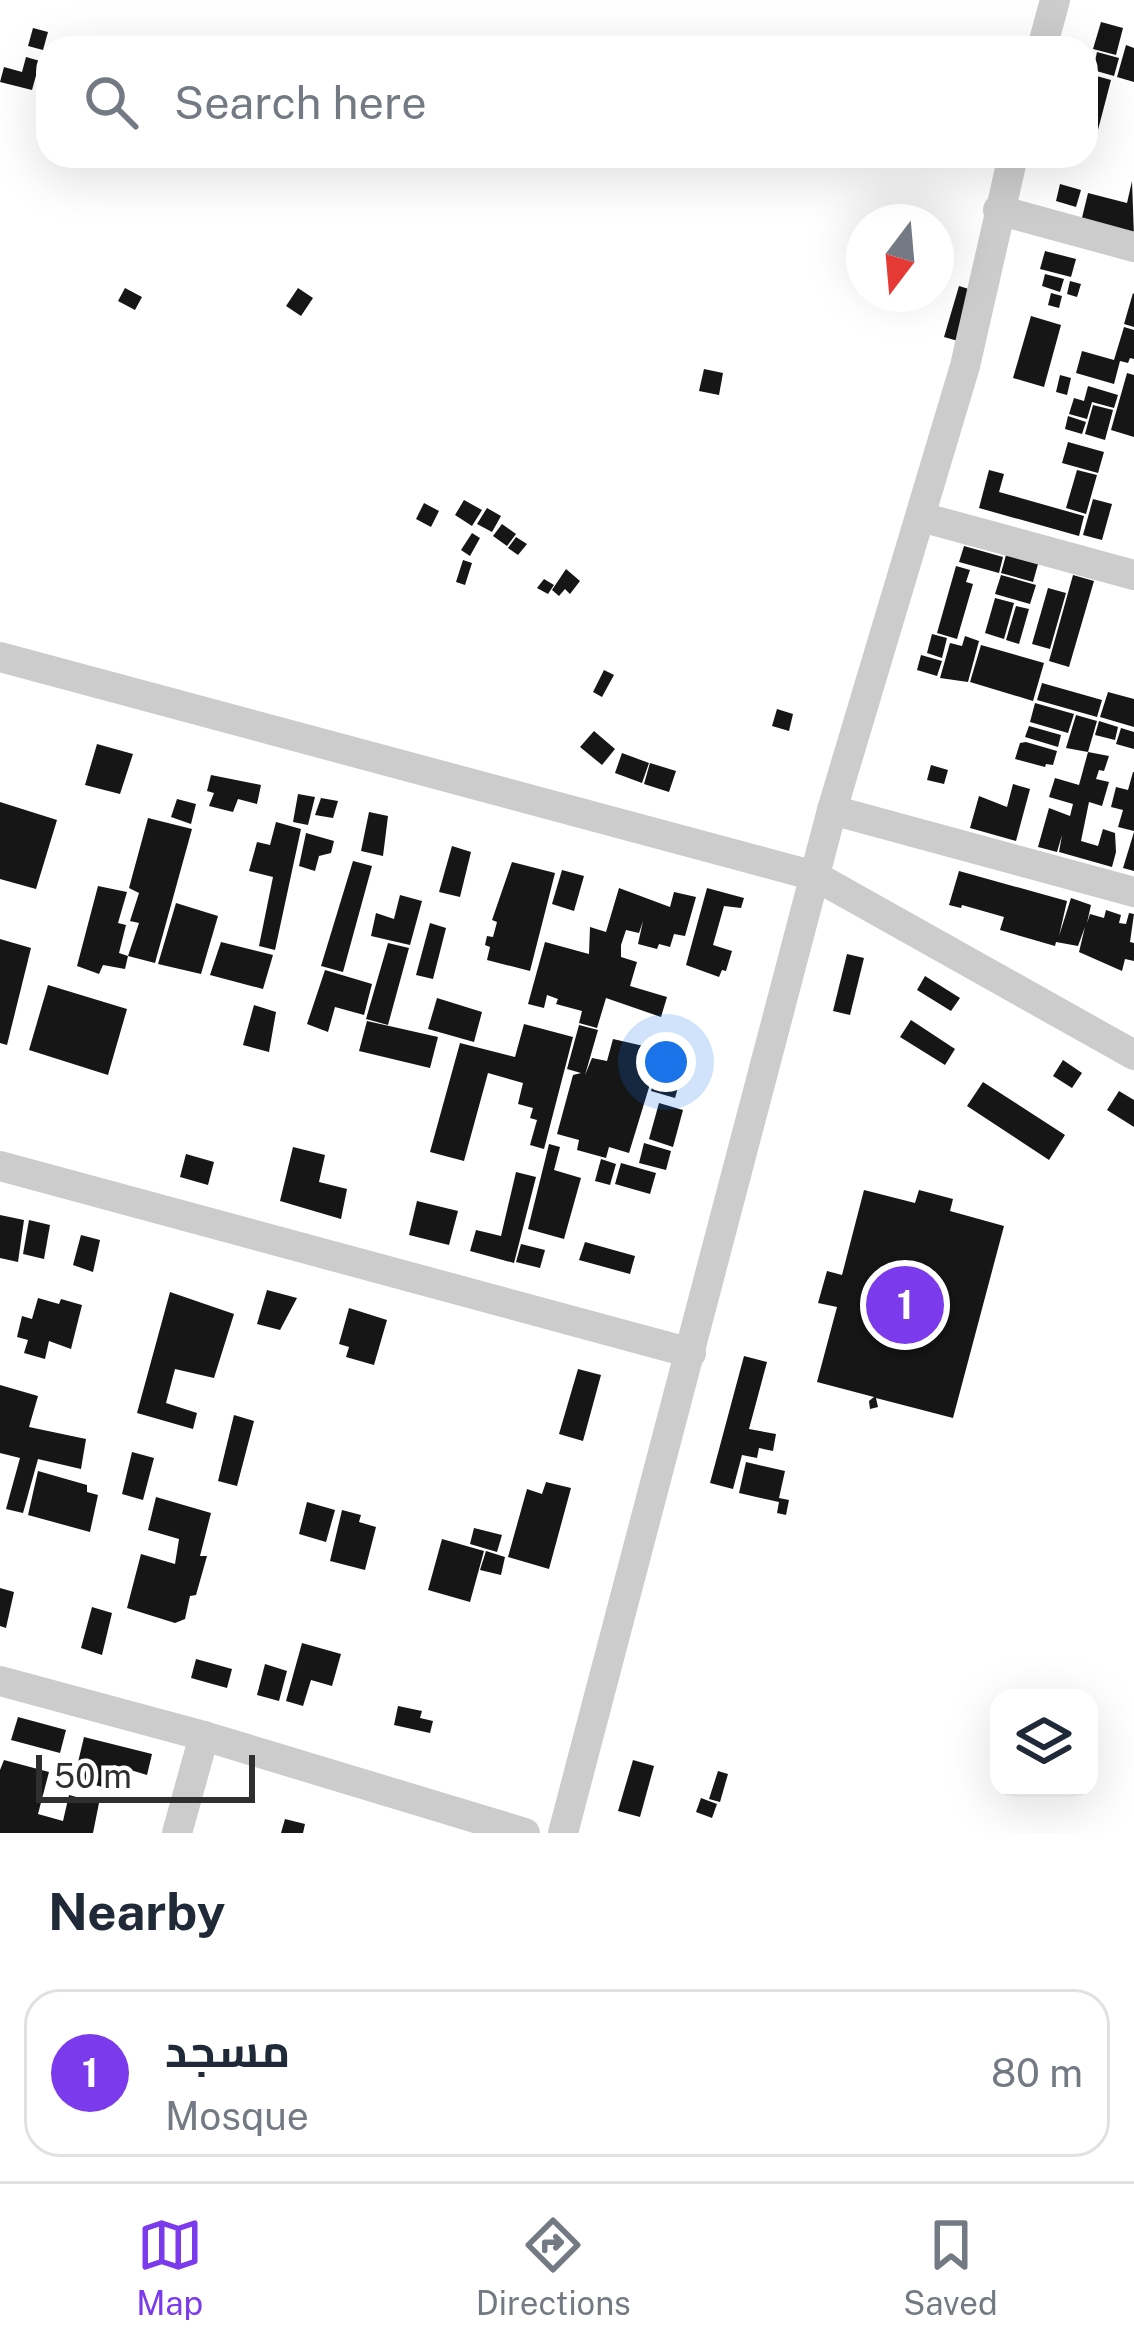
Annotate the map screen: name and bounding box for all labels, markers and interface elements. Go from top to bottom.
search box [36,36,1098,168]
icon: search [78,69,144,135]
text: Search here [174,76,427,129]
north arrow [846,204,954,312]
your location [636,1032,696,1092]
pin: 1 [866,1260,944,1350]
map controls [990,1689,1098,1797]
button: layers [990,1689,1098,1797]
scale bar [36,1749,255,1802]
text: 50 m [54,1757,132,1795]
text: Nearby [48,1882,225,1941]
text: مسجد [165,2024,290,2077]
text: 1 [82,2050,98,2096]
text: 80 m [991,2050,1083,2096]
text: Mosque [165,2093,309,2139]
tab: Map [136,2212,203,2322]
tab: Directions [476,2212,631,2322]
tab: Saved [903,2212,998,2322]

